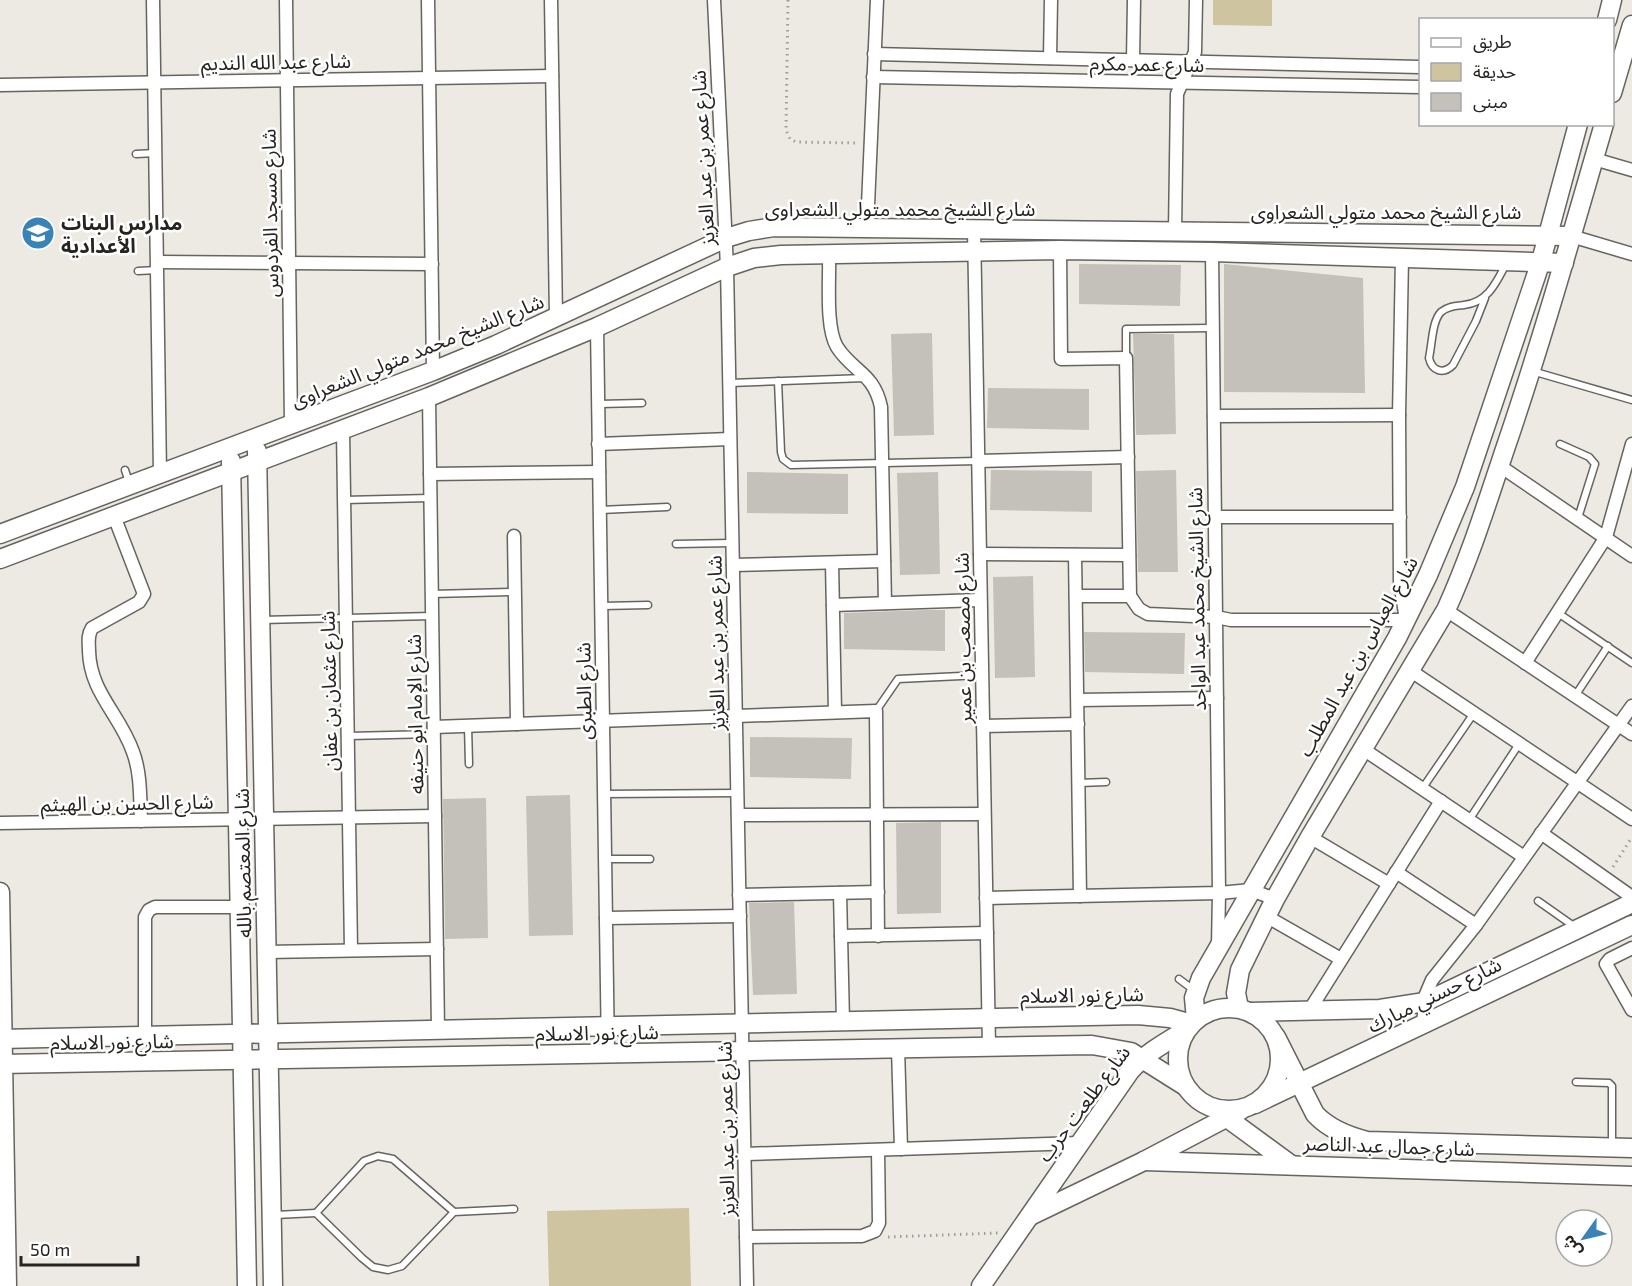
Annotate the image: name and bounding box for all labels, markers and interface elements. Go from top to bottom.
legend [1419,18,1614,126]
text: طريق [1473,30,1512,53]
street label: شارع عبد الله النديم [201,48,351,78]
street label: شارع عمر مكرم [1089,50,1205,80]
text: حديقة [1473,60,1516,82]
street label: شارع عمر بن عبد العزيز [685,70,723,247]
text: مبنى [1473,90,1508,113]
street label: شارع مسجد الفردوس [256,128,286,298]
street label: شارع الشيخ محمد متولي الشعراوى [765,196,1035,225]
street label: شارع الشيخ محمد متولي الشعراوى [1251,199,1521,228]
place label: مدارس البنات الأعدادية [61,210,182,258]
school or university icon: مدارس البنات الأعدادية [20,215,56,251]
street label: شارع الشيخ محمد متولي الشعراوى [287,288,549,416]
street label: شارع الشيخ محمد عبد الواحد [1182,487,1214,711]
street label: شارع مصعب بن عمير [949,552,980,725]
street label: شارع العباس بن عبد المطلب [1292,552,1426,762]
street label: شارع عمر بن عبد العزيز [701,555,733,732]
street label: شارع عثمان بن عفان [315,611,345,771]
street label: شارع الإمام ابو حنيفه [401,634,431,794]
street label: شارع الطبرى [570,642,600,740]
street label: شارع الحسن بن الهيثم [40,788,214,820]
street label: شارع المعتصم بالله [229,788,259,938]
street label: شارع حسني مبارك [1363,951,1507,1041]
street label: شارع نور الاسلام [1020,981,1144,1011]
street label: شارع نور الاسلام [535,1019,659,1049]
street label: شارع نور الاسلام [50,1028,174,1058]
street label: شارع طلعت حرب [1032,1040,1138,1168]
street label: شارع عمر بن عبد العزيز [711,1041,743,1218]
street label: شارع جمال عبد الناصر [1302,1130,1475,1164]
north arrow [1554,1208,1614,1268]
scale bar [21,1229,138,1267]
text: ش [1557,1232,1586,1261]
text: 50 m [30,1238,70,1260]

